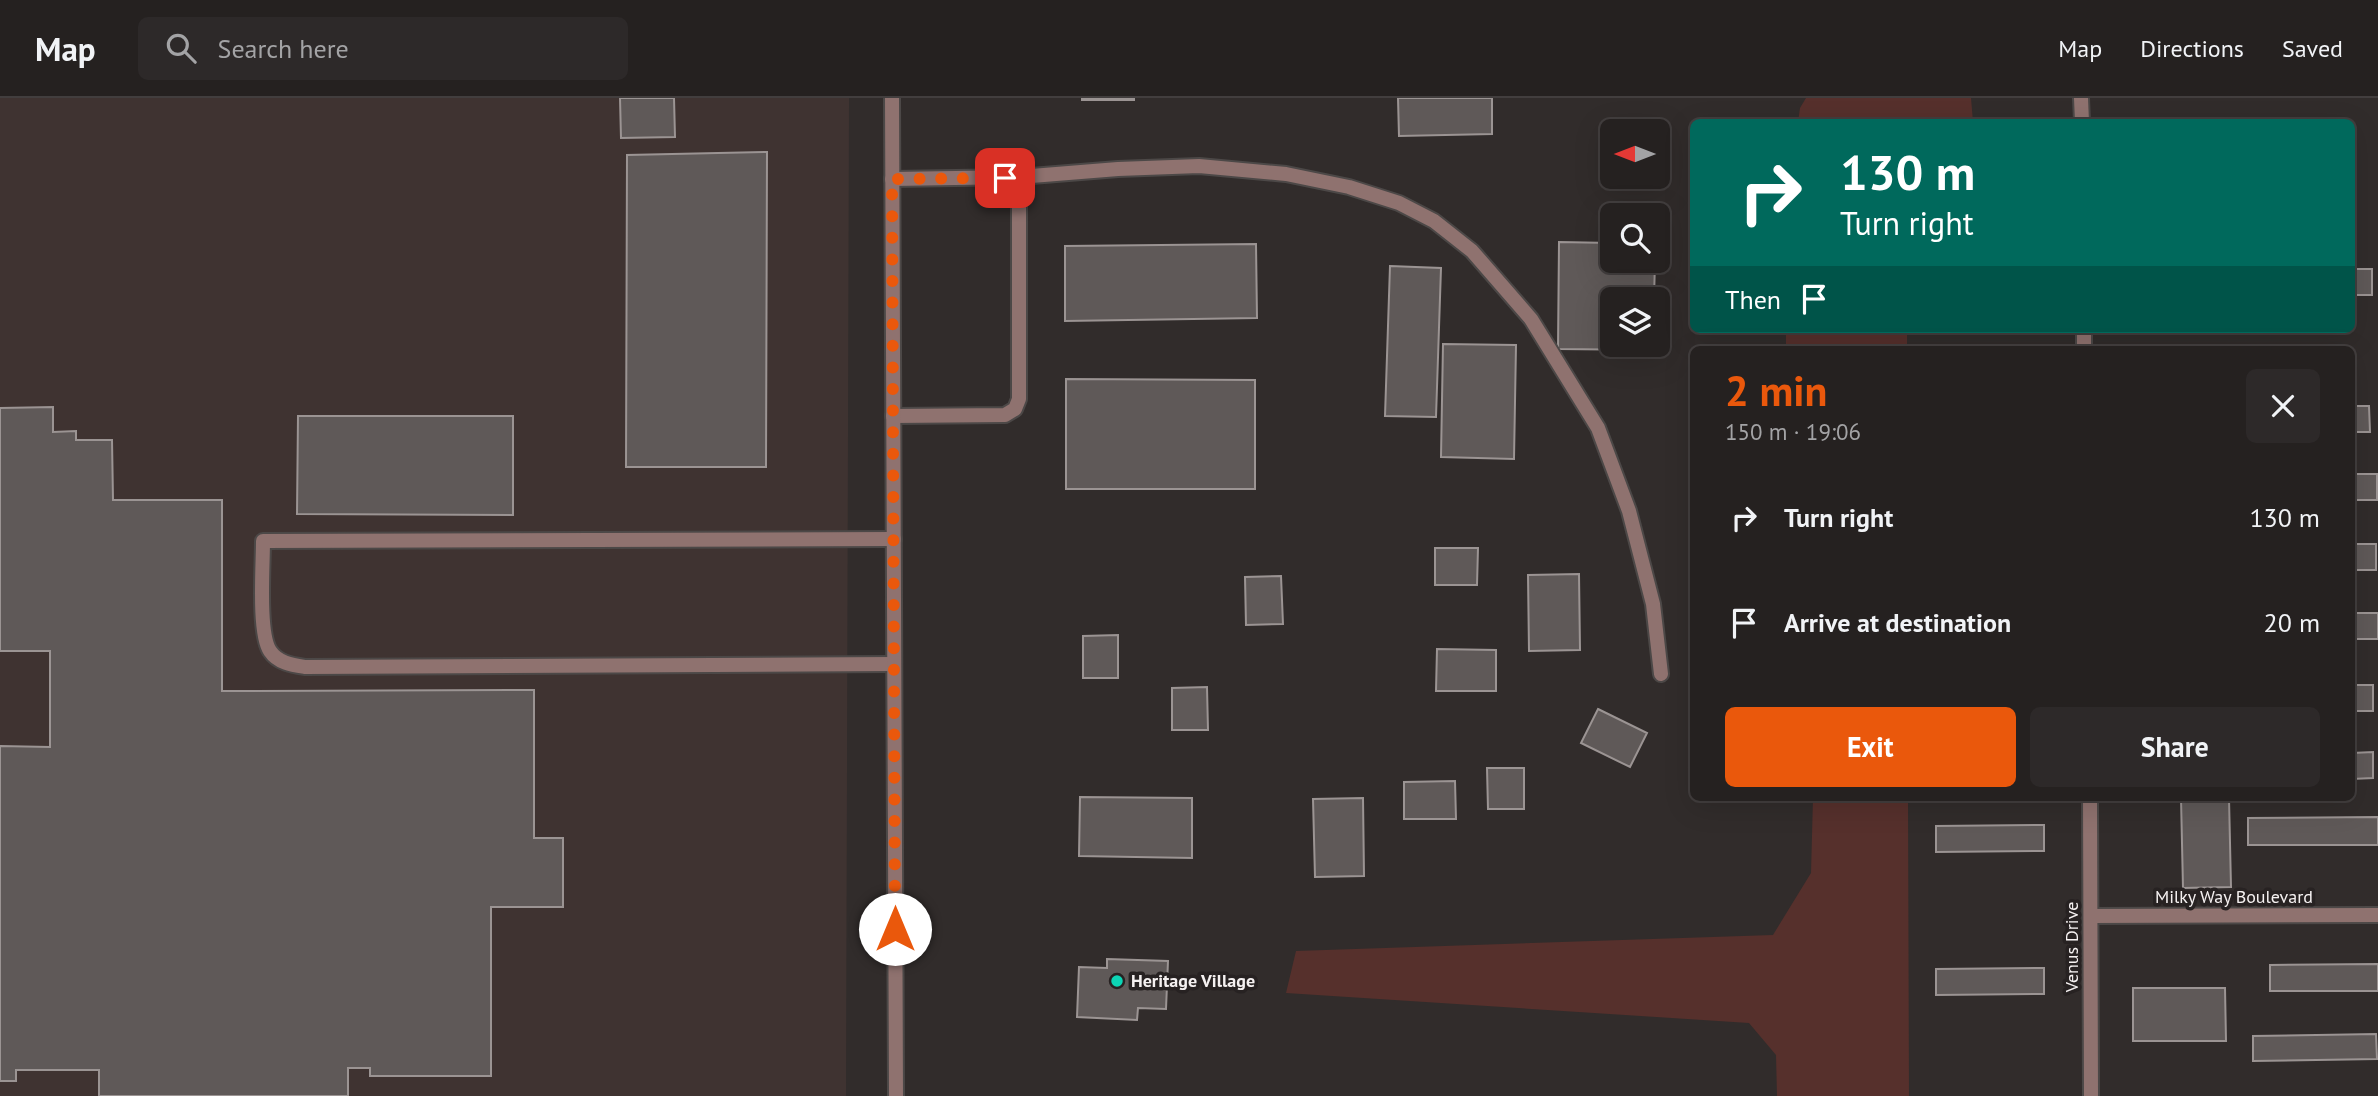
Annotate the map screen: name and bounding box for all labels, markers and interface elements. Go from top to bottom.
search box [138,17,628,80]
text: Map [35,27,96,70]
icon: search [162,29,200,67]
text: Search here [218,32,349,65]
text: Map [2058,33,2102,64]
text: Directions [2140,33,2244,64]
text: Saved [2282,33,2343,64]
north arrow [1600,119,1670,189]
map controls [1600,119,1670,357]
text: 130 m [1840,140,1975,204]
icon: right [1725,147,1816,238]
pin [975,148,1035,208]
icon: arrive [986,159,1024,197]
text: Turn right [1840,202,1974,244]
button: search [1600,203,1670,273]
icon: arrive [1795,280,1833,318]
text: Then [1725,283,1781,316]
button: layers [1600,287,1670,357]
text: 2 min [1725,363,1827,418]
button: close [2246,369,2320,443]
text: 150 m · 19:06 [1725,417,1861,446]
icon: right [1725,499,1763,537]
text: Turn right [1784,501,1893,534]
text: 130 m [2249,501,2320,534]
icon: arrive [1725,604,1763,642]
text: Arrive at destination [1784,606,2011,639]
text: 20 m [2264,606,2320,639]
button: Exit [1725,707,2016,787]
button: Share [2030,707,2320,787]
street label: Milky Way Boulevard [2155,885,2313,908]
position arrow [858,892,932,966]
street label: Venus Drive [2060,902,2083,993]
place label: Heritage Village [1131,969,1255,992]
marker: Heritage Village [1109,973,1125,989]

